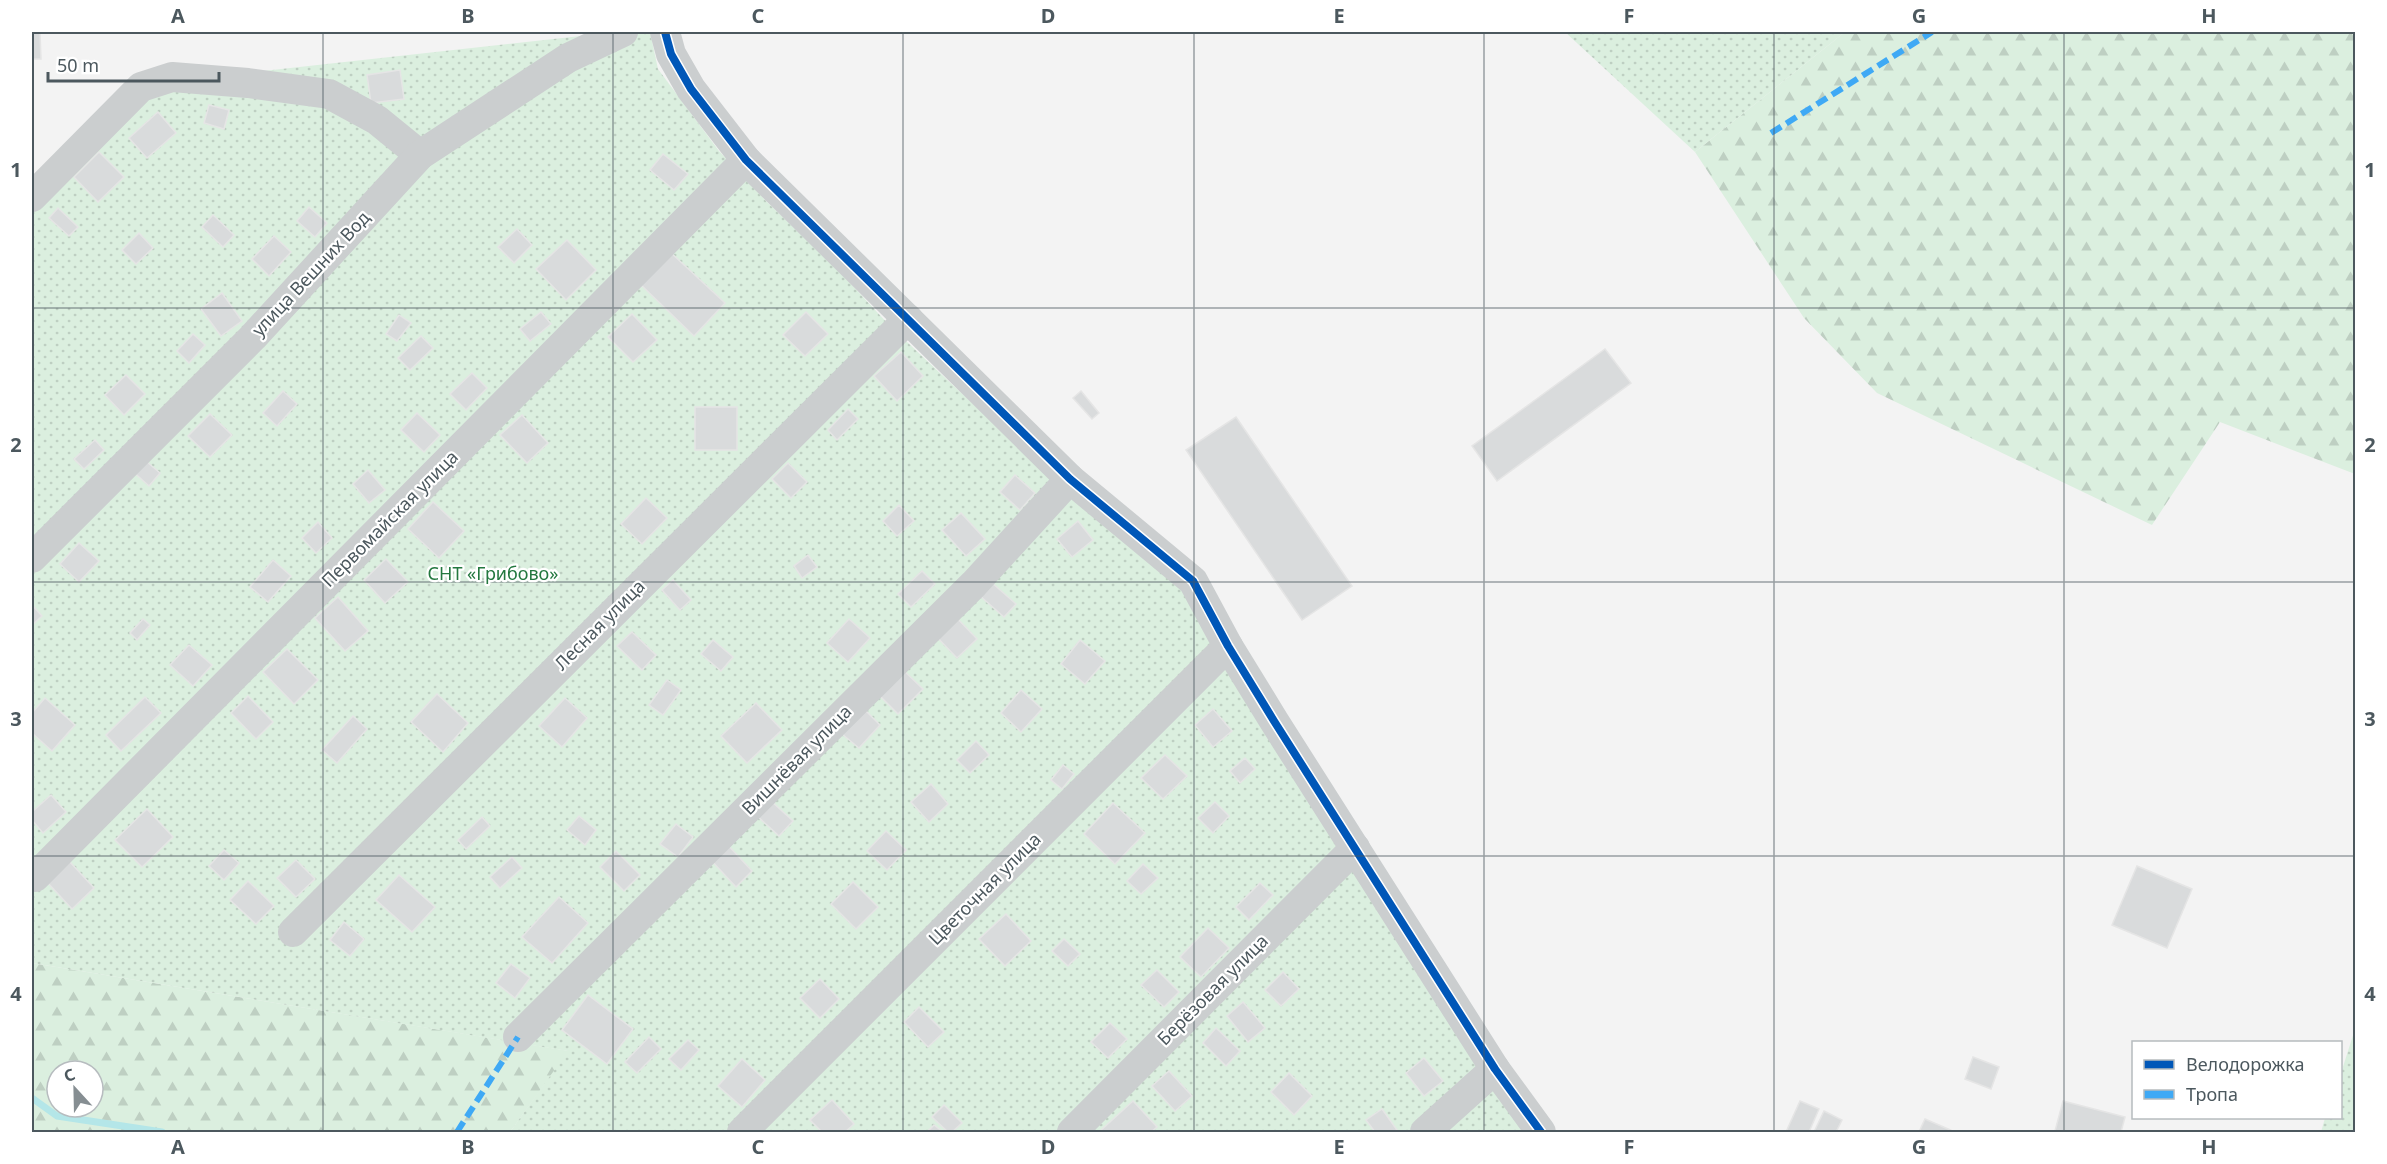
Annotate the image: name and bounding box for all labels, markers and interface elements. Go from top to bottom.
text: A [171,2,185,29]
text: B [461,2,475,29]
text: C [752,2,765,29]
text: D [1041,2,1055,29]
text: E [1333,2,1345,29]
text: F [1624,2,1634,29]
text: G [1912,2,1926,29]
text: H [2201,2,2217,29]
scale bar [48,45,219,83]
text: 50 m [57,53,99,77]
text: 1 [10,156,22,183]
text: 1 [2364,156,2376,183]
street label: улица Вешних Вод [246,206,375,341]
text: 2 [10,431,22,458]
text: 2 [2364,431,2376,458]
street label: Первомайская улица [316,445,463,592]
park label: СНТ «Грибово» [428,561,558,585]
street label: Лесная улица [549,574,650,675]
street label: Вишнёвая улица [736,699,856,819]
text: 3 [10,705,22,732]
text: 3 [2364,705,2376,732]
street label: Цветочная улица [923,827,1046,950]
street label: Берёзовая улица [1152,929,1273,1050]
text: 4 [10,980,22,1007]
text: 4 [2364,980,2376,1007]
legend [2132,1041,2342,1119]
text: Велодорожка [2186,1052,2304,1076]
north arrow [45,1059,105,1119]
text: С [60,1063,78,1087]
text: Тропа [2186,1082,2238,1106]
text: A [171,1133,185,1160]
text: B [461,1133,475,1160]
text: C [752,1133,765,1160]
text: D [1041,1133,1055,1160]
text: E [1333,1133,1345,1160]
text: F [1624,1133,1634,1160]
text: G [1912,1133,1926,1160]
text: H [2201,1133,2217,1160]

